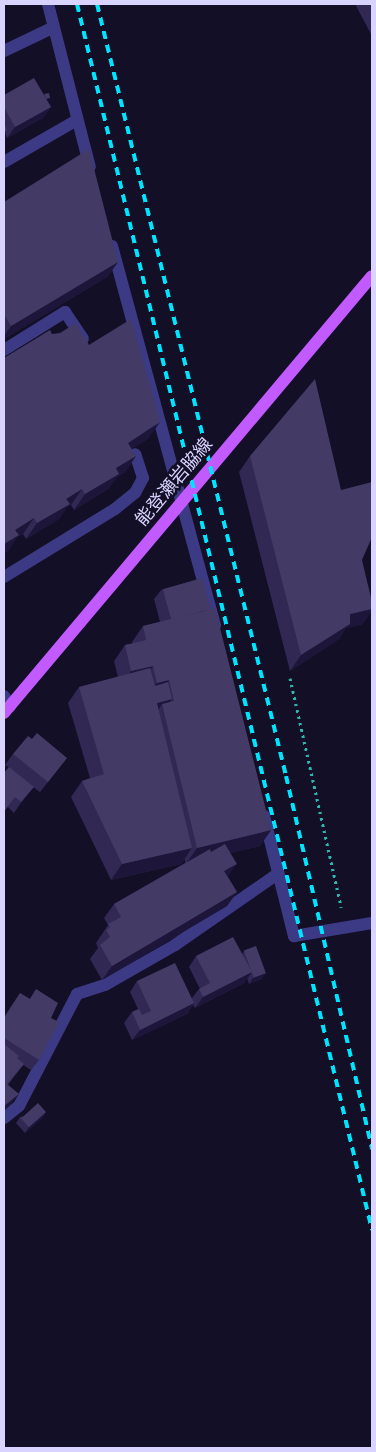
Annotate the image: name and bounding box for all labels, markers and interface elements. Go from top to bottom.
street label: 能登瀬岩脇線 [131,434,217,530]

